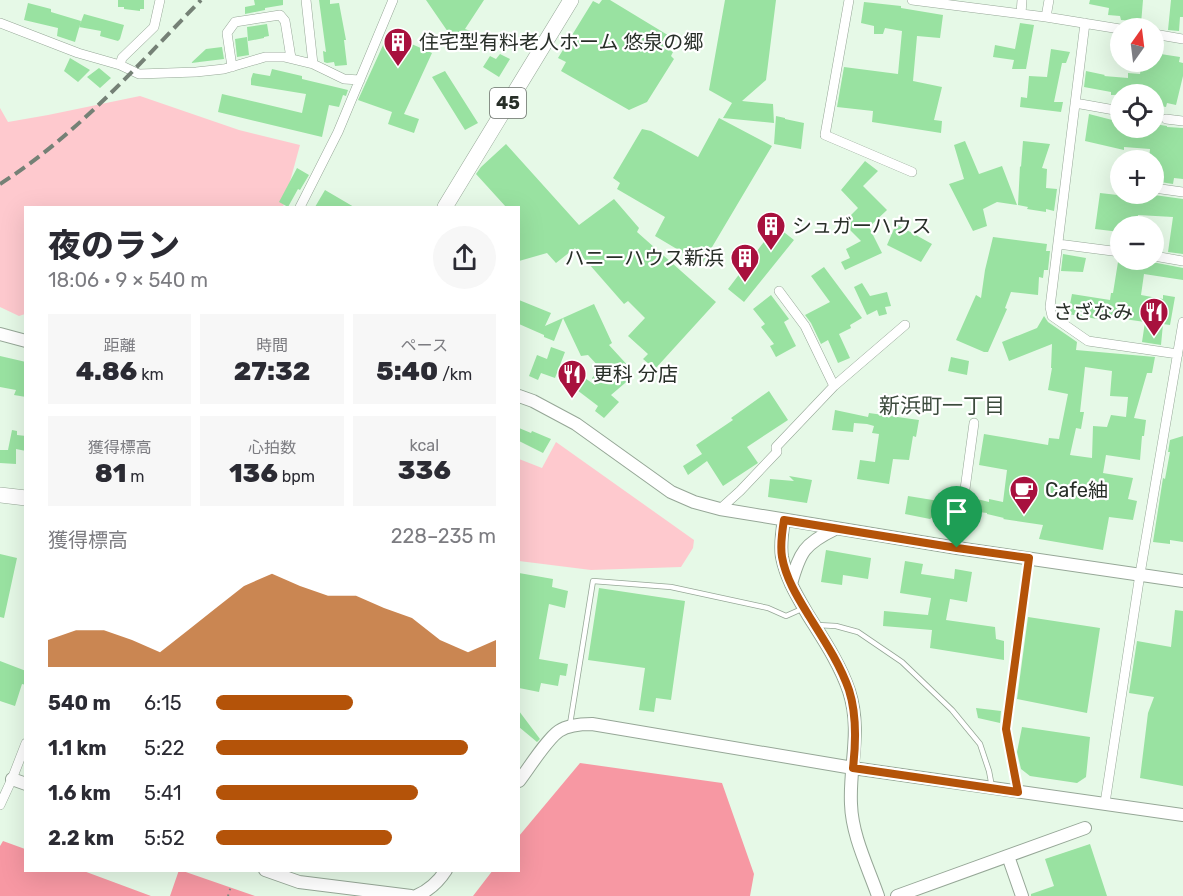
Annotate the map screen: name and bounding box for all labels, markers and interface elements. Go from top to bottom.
north arrow [1110,18,1164,72]
map controls [1110,18,1164,270]
building icon: 住宅型有料老人ホーム 悠泉の郷 [382,26,414,68]
place label: 住宅型有料老人ホーム 悠泉の郷 [419,30,703,54]
button: locate [1110,84,1164,138]
road number: 45 [490,88,526,118]
button: + [1110,150,1164,204]
building icon: シュガーハウス [755,210,787,252]
place label: シュガーハウス [792,214,932,238]
button: − [1110,216,1164,270]
text: 夜のラン [48,226,180,265]
button: share [433,226,496,289]
building icon: ハニーハウス新浜 [729,242,761,284]
place label: ハニーハウス新浜 [564,246,724,270]
text: 18:06 · 9 × 540 m [48,268,208,292]
restaurant icon: さざなみ [1138,296,1170,338]
place label: さざなみ [1053,300,1133,324]
text: 距離 [104,336,136,355]
text: 時間 [256,336,288,355]
text: ペース [401,336,448,355]
text: 4.86 [76,356,137,387]
text: 27:32 [234,356,310,387]
text: 5:40 [376,356,438,387]
restaurant icon: 更科 分店 [556,358,588,400]
place label: 更科 分店 [593,362,678,386]
text: km [137,365,164,384]
text: /km [438,365,472,384]
district label: 新浜町一丁目 [879,393,1005,418]
text: kcal [410,436,439,455]
text: 獲得標高 [88,438,152,457]
text: 心拍数 [248,438,296,457]
text: 336 [398,455,451,486]
text: 81 [95,458,126,489]
text: 136 [229,458,278,489]
text: m [126,467,145,486]
text: bpm [278,467,315,486]
cafe icon: Cafe紬 [1008,474,1040,516]
place label: Cafe紬 [1045,478,1108,502]
pin [931,486,982,548]
icon: arrive [940,495,973,528]
text: 228–235 m [391,524,496,548]
text: 獲得標高 [48,528,128,552]
text: 540 m [48,691,111,715]
text: 6:15 [144,691,182,715]
text: 1.1 km [48,736,107,760]
text: 5:22 [144,736,184,760]
text: 1.6 km [48,781,111,805]
text: 5:41 [144,781,182,805]
text: 2.2 km [48,826,114,850]
text: 5:52 [144,826,185,850]

